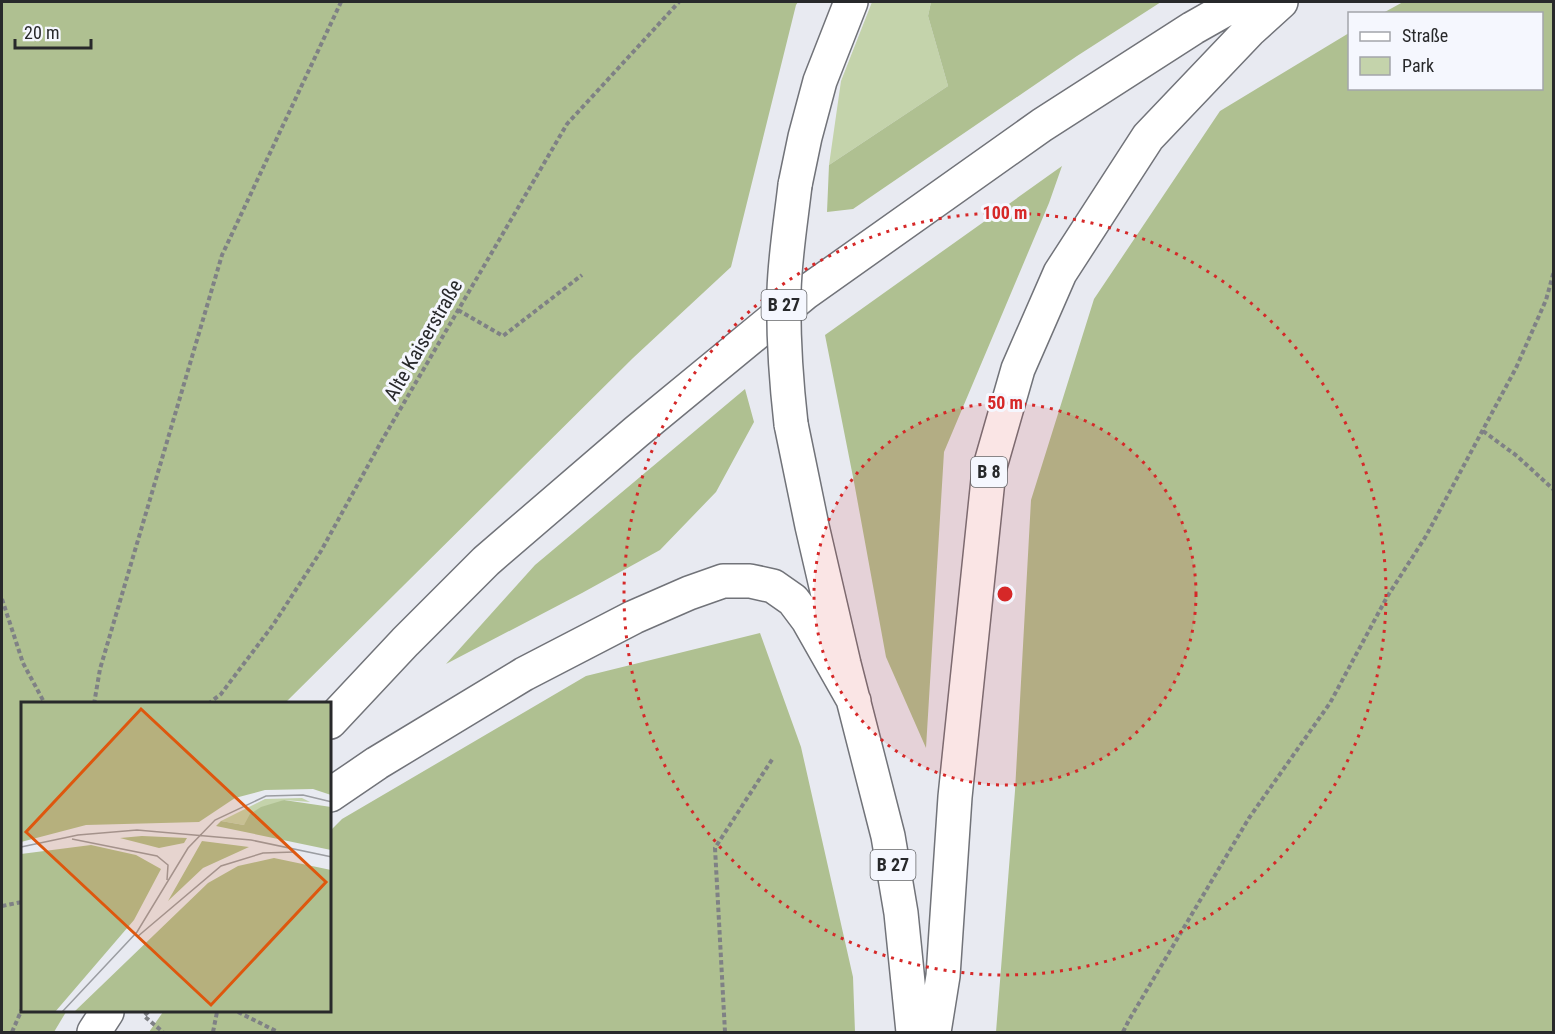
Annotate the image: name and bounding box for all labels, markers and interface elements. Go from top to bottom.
scale bar [15,12,92,50]
legend [1348,12,1543,90]
text: 20 m [24,22,59,43]
text: Straße [1402,25,1448,46]
text: Park [1402,55,1434,76]
text: 100 m [983,202,1027,223]
street label: Alte Kaiserstraße [379,275,467,405]
road number: B 27 [762,290,806,320]
text: 50 m [987,392,1023,413]
road number: B 8 [971,457,1007,487]
centre of rings [995,584,1015,604]
inset map [21,702,332,1013]
road number: B 27 [870,850,916,880]

